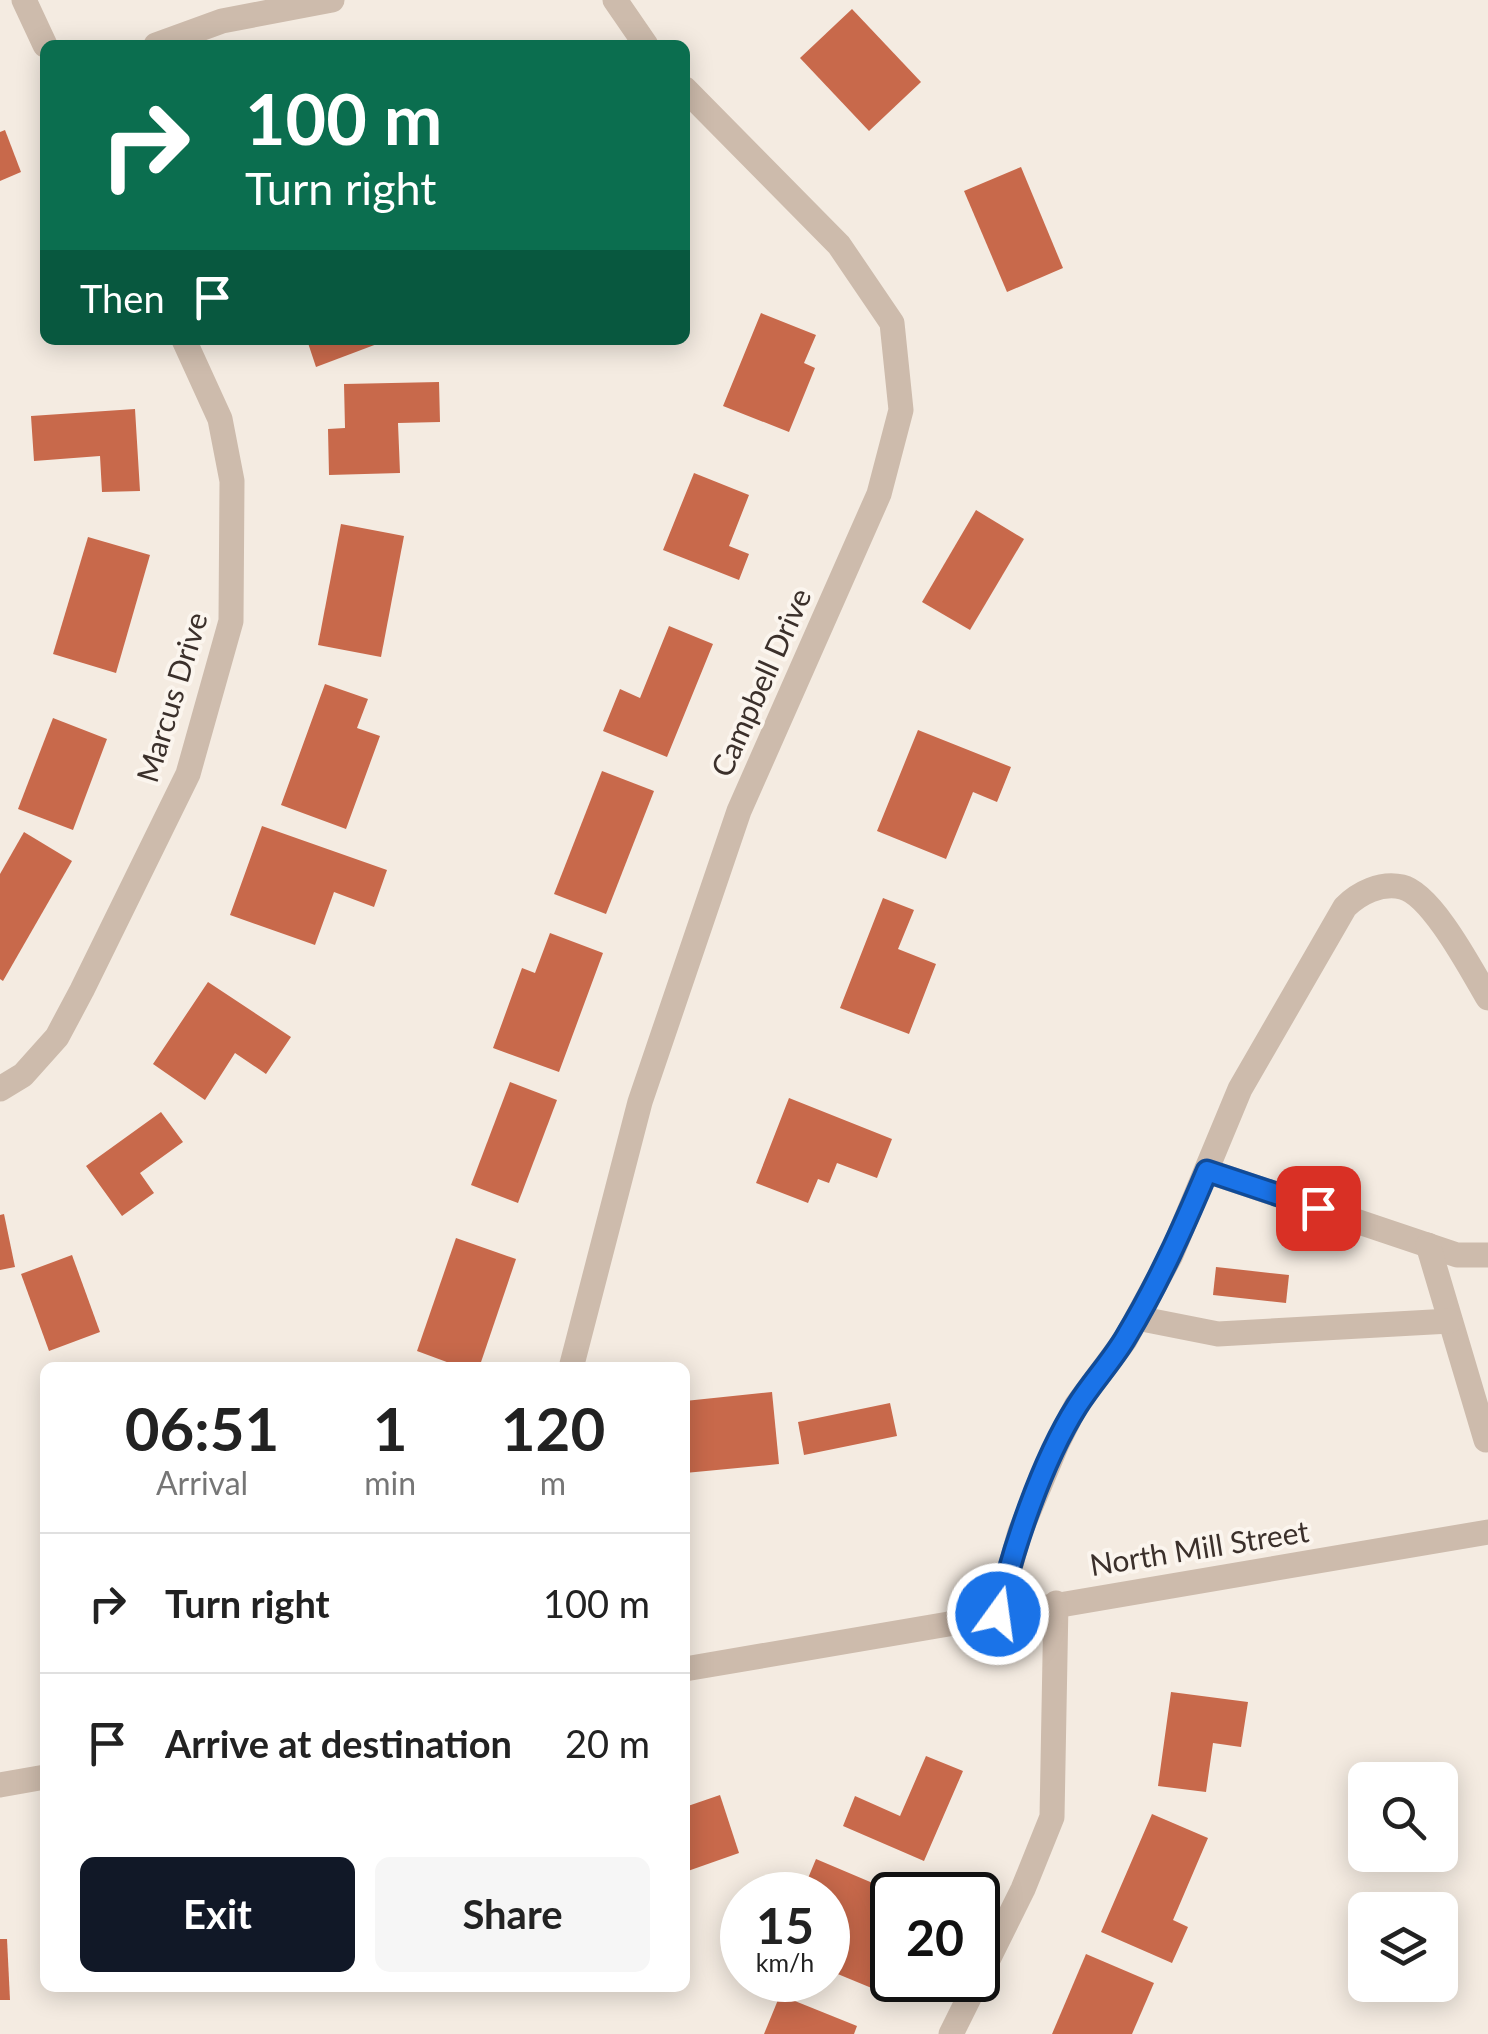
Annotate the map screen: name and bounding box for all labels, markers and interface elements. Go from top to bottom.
text: 100 m [245,76,442,160]
icon: right [80,80,210,210]
text: Turn right [245,161,436,215]
icon: arrive [185,270,240,325]
text: Then [80,275,165,321]
street label: Campbell Drive [702,582,818,782]
street label: Marcus Drive [128,608,214,786]
pin [1276,1166,1361,1251]
icon: arrive [1291,1181,1346,1236]
text: 06:51 [125,1392,279,1464]
text: 1 [373,1392,408,1464]
text: 120 [501,1392,605,1464]
text: Arrival [156,1463,248,1502]
text: min [364,1463,416,1502]
text: m [540,1463,566,1502]
street label: North Mill Street [1087,1512,1311,1582]
position arrow [946,1562,1050,1666]
icon: right [80,1576,135,1631]
text: Turn right [165,1580,330,1626]
text: 100 m [543,1580,650,1626]
icon: arrive [80,1716,135,1771]
text: Arrive at destination [165,1720,512,1766]
text: 20 m [565,1720,650,1766]
map controls [1348,1762,1458,2002]
button: search [1348,1762,1458,1872]
button: Exit [80,1857,355,1972]
button: Share [375,1857,650,1972]
speed limit sign: 20 [870,1872,1000,2002]
button: layers [1348,1892,1458,2002]
text: 15 [756,1895,814,1955]
text: km/h [756,1947,814,1977]

